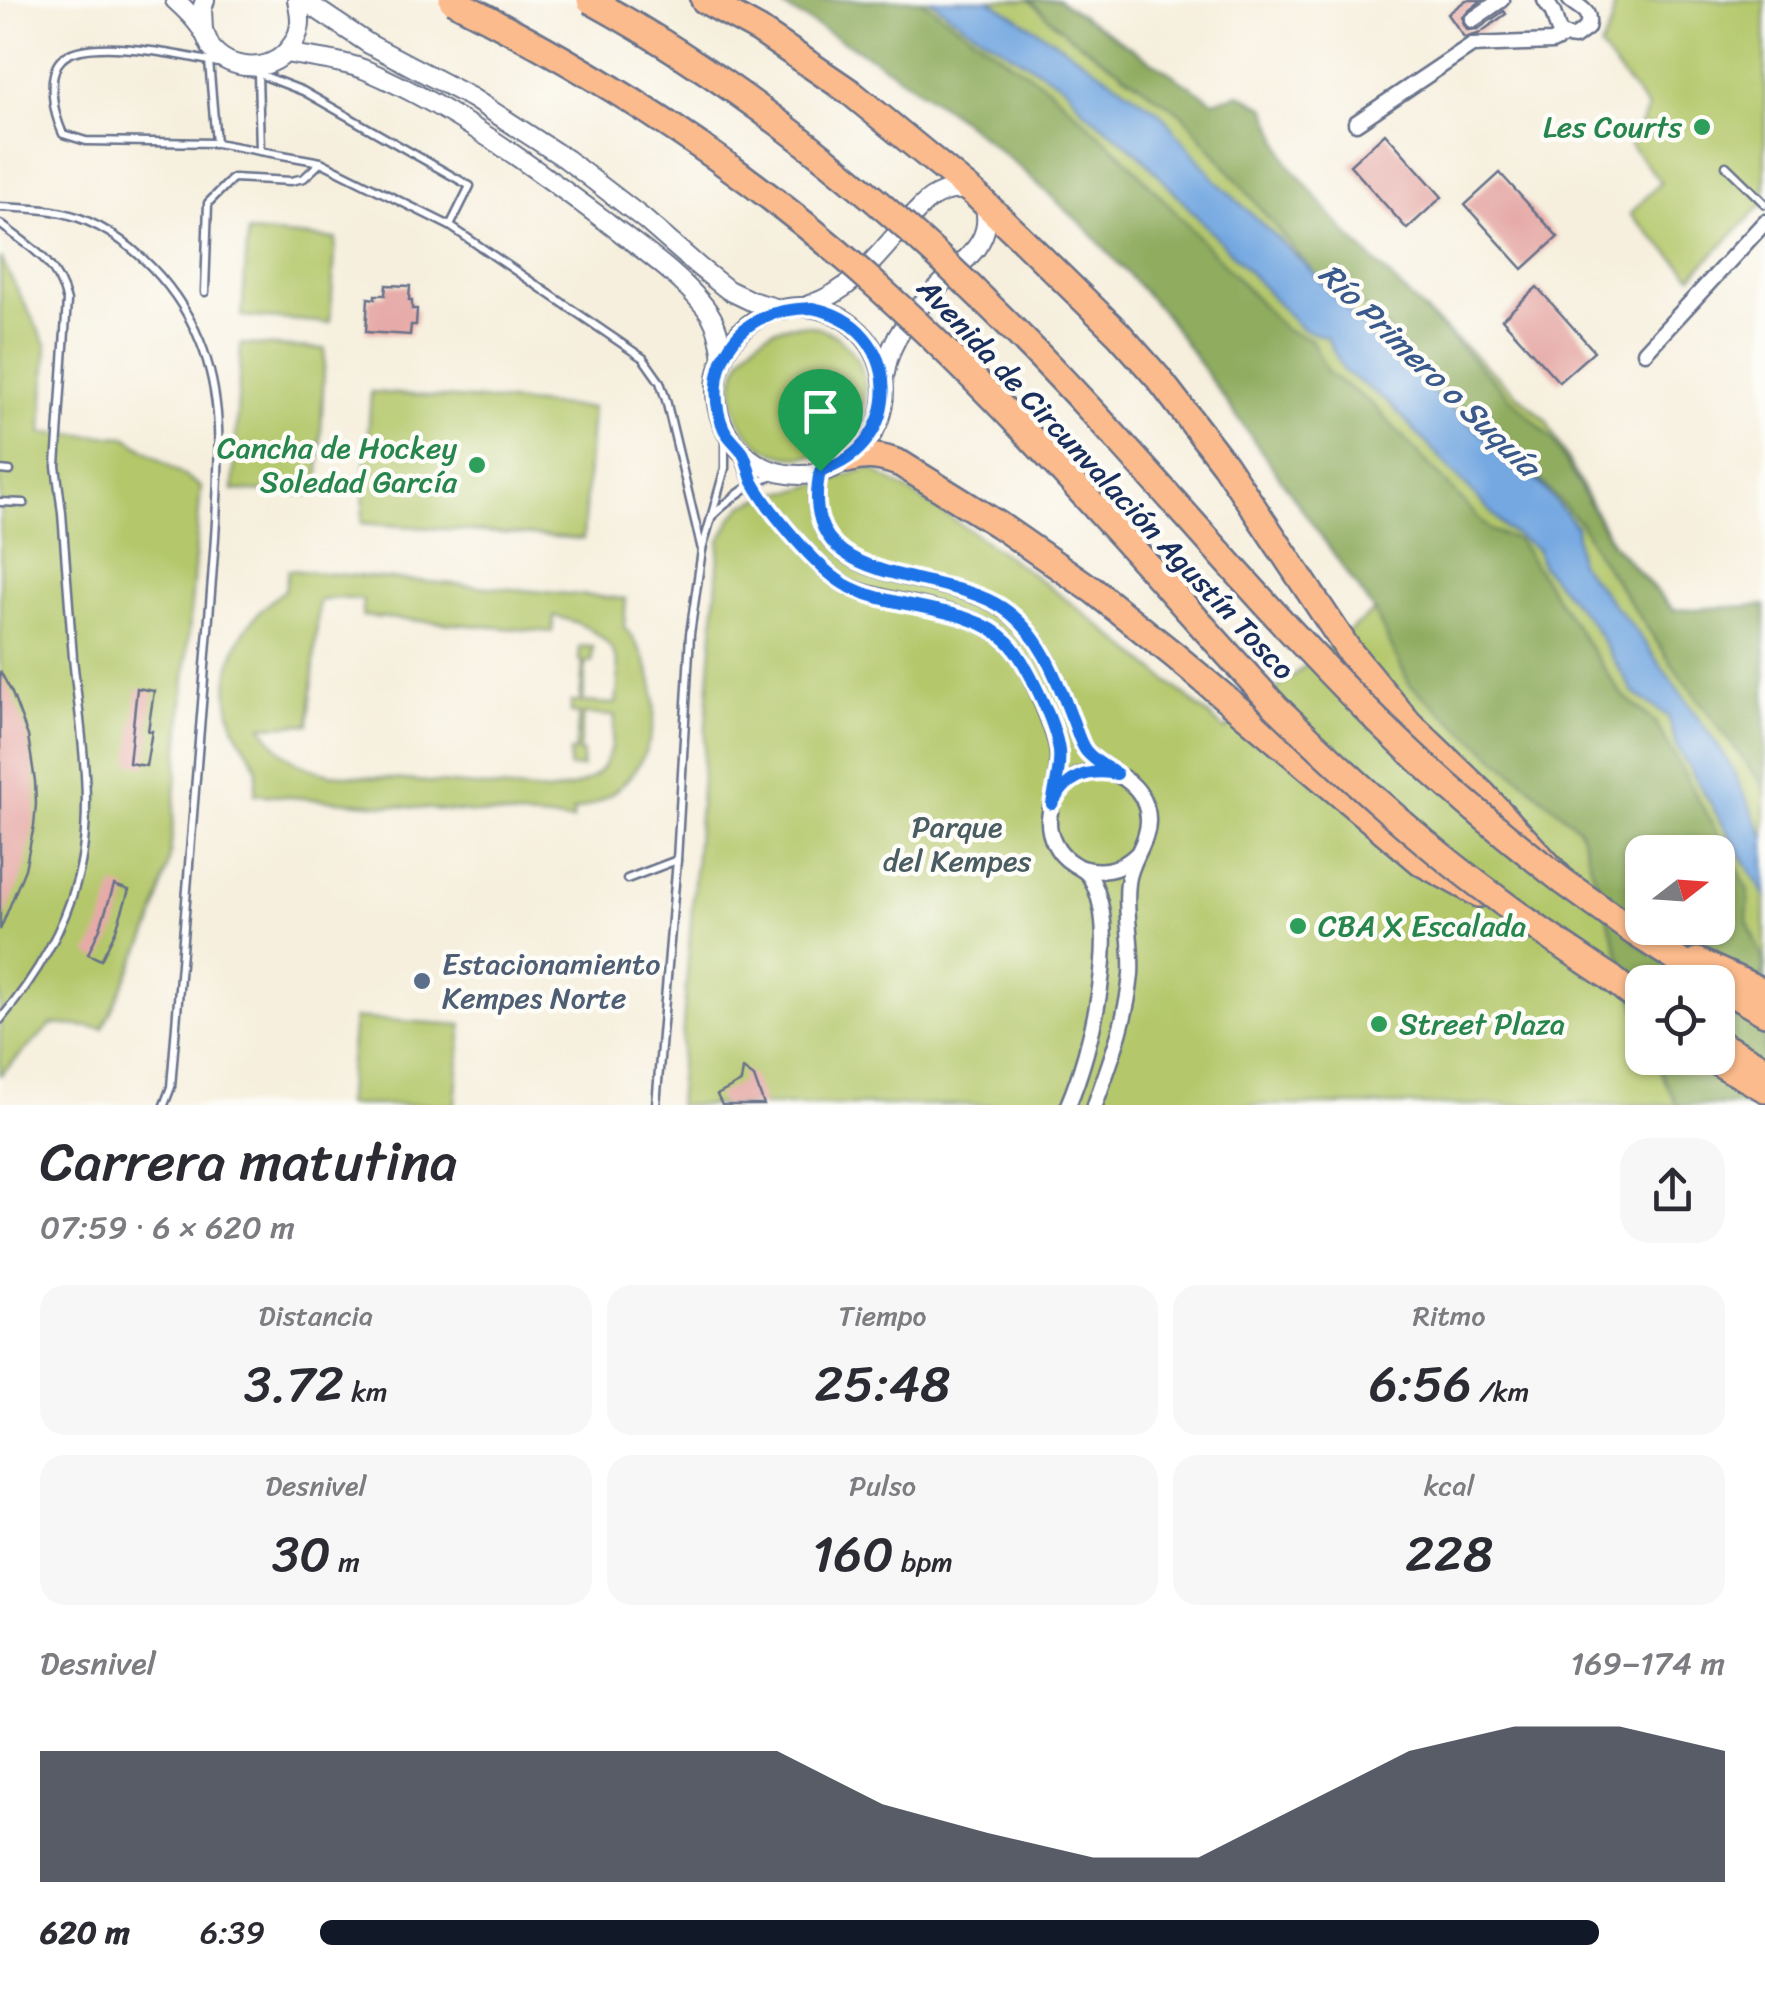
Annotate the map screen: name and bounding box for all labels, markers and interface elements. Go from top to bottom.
place label: Les Courts [1543,100,1682,154]
marker: Les Courts [1691,116,1713,138]
water label: Río Primero o Suquía [1305,249,1556,494]
street label: Avenida de Circunvalación Agustín Tosco [903,264,1309,694]
pin [778,369,863,472]
icon: arrive [793,384,848,439]
place label: Cancha de Hockey Soledad García [217,421,458,509]
marker: Cancha de Hockey Soledad García [466,454,488,476]
park label: Parque del Kempes [883,800,1031,888]
north arrow [1625,835,1735,945]
map controls [1625,835,1735,1075]
place label: CBA X Escalada [1318,899,1526,953]
marker: CBA X Escalada [1287,915,1309,937]
place label: Estacionamiento Kempes Norte [442,937,660,1025]
button: locate [1625,965,1735,1075]
marker: Estacionamiento Kempes Norte [411,970,433,992]
place label: Street Plaza [1399,997,1565,1051]
marker: Street Plaza [1368,1013,1390,1035]
text: Carrera matutina [40,1113,458,1210]
button: share [1620,1138,1725,1243]
text: 07:59 · 6 × 620 m [40,1199,295,1256]
text: Distancia [259,1291,373,1340]
text: Tiempo [839,1291,926,1340]
text: Ritmo [1413,1291,1486,1340]
text: 3.72 [244,1340,344,1429]
text: 25:48 [815,1340,950,1429]
text: 6:56 [1369,1340,1472,1429]
text: km [344,1367,388,1416]
text: /km [1472,1367,1529,1416]
text: Desnivel [265,1461,367,1510]
text: Pulso [849,1461,916,1510]
text: kcal [1424,1461,1475,1510]
text: 30 [272,1510,331,1599]
text: 160 [812,1510,894,1599]
text: 228 [1405,1510,1493,1599]
text: m [331,1537,360,1586]
text: bpm [894,1537,953,1586]
text: Desnivel [40,1635,156,1692]
text: 169–174 m [1570,1635,1725,1692]
text: 620 m [40,1904,130,1961]
text: 6:39 [200,1904,265,1961]

